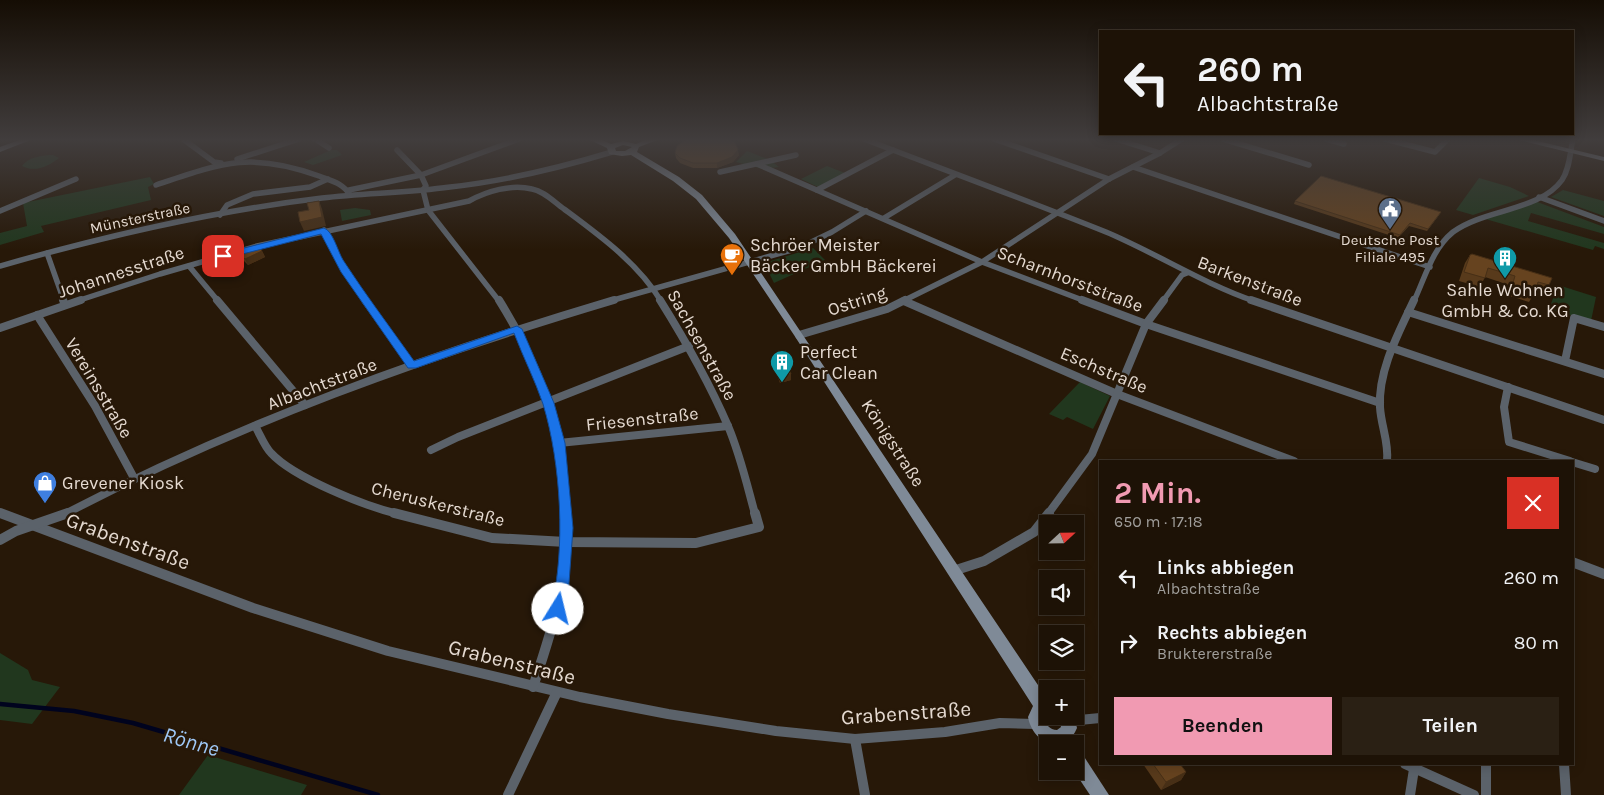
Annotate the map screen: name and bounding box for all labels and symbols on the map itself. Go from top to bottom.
public building icon: Deutsche Post Filiale 495 [1377,196,1403,230]
street label: Münsterstraße [88,199,192,237]
place label: Deutsche Post Filiale 495 [1341,231,1439,266]
place label: Schröer Meister Bäcker GmbH Bäckerei [750,234,937,277]
pin [202,235,244,277]
street label: Johannesstraße [55,241,187,303]
street label: Scharnhorststraße [994,241,1146,317]
cafe icon: Schröer Meister Bäcker GmbH Bäckerei [719,242,745,276]
building icon: Sahle Wohnen GmbH & Co. KG [1492,245,1518,279]
street label: Barkenstraße [1194,251,1306,311]
place label: Sahle Wohnen GmbH & Co. KG [1441,279,1569,322]
street label: Ostring [825,281,889,321]
street label: Sachsenstraße [662,286,742,404]
street label: Vereinsstraße [60,334,138,442]
place label: Perfect Car Clean [800,341,878,384]
street label: Eschstraße [1057,342,1151,398]
building icon: Perfect Car Clean [769,349,795,383]
street label: Albachtstraße [264,353,380,415]
street label: Königstraße [857,395,929,491]
street label: Friesenstraße [585,402,699,436]
shop icon: Grevener Kiosk [32,470,58,504]
place label: Grevener Kiosk [62,472,184,494]
street label: Cheruskerstraße [369,477,507,531]
street label: Grabenstraße [63,507,193,575]
north arrow [1039,515,1084,560]
position arrow [531,582,583,634]
street label: Grabenstraße [446,635,578,689]
street label: Grabenstraße [840,696,972,730]
water label: Rönne [160,722,222,762]

